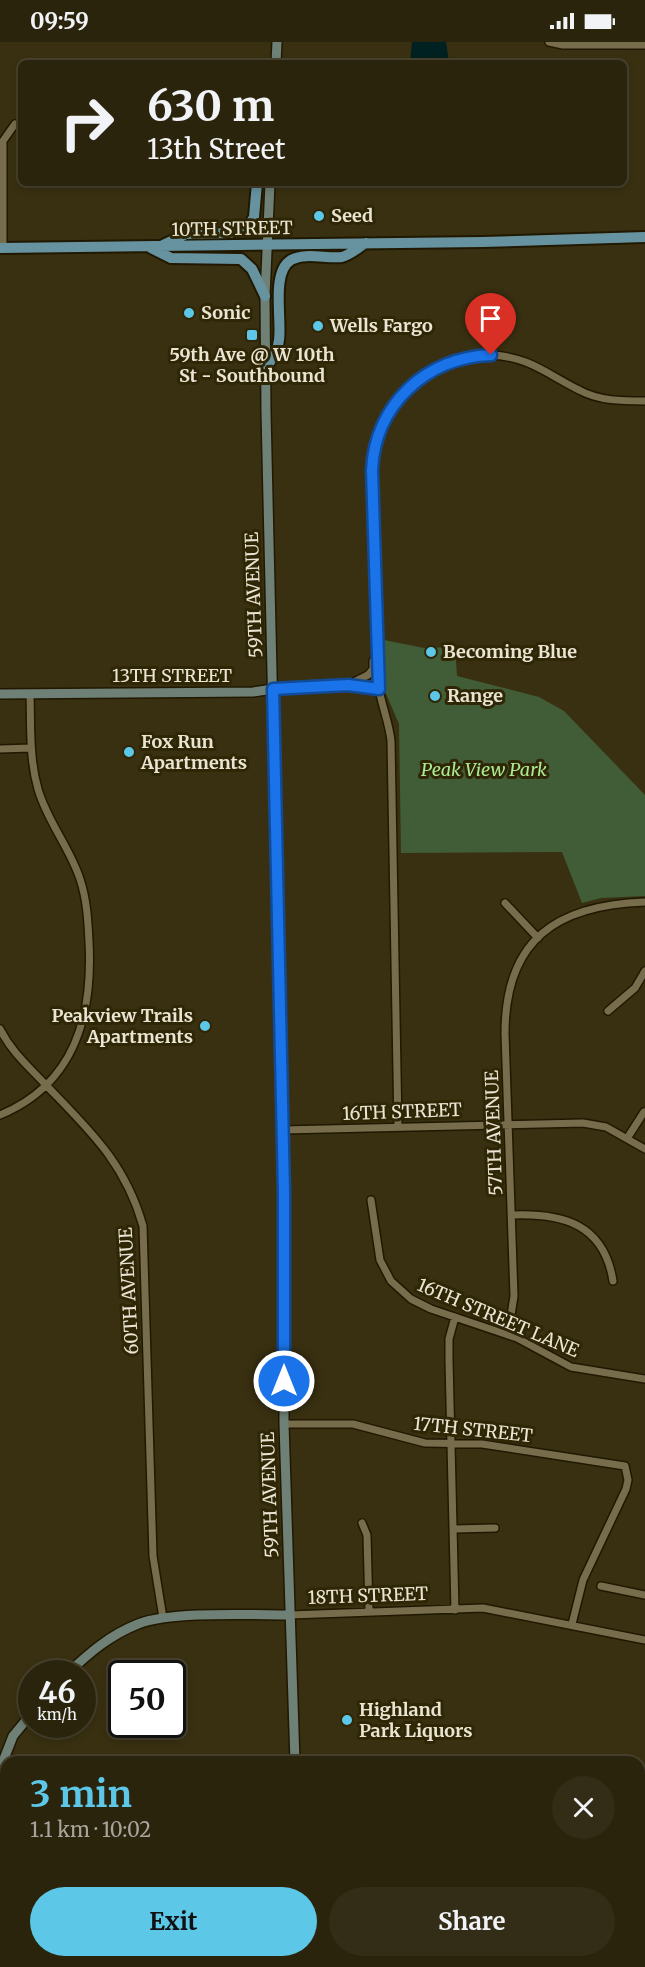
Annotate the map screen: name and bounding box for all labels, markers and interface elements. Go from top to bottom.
text: 09:59 [30,7,89,35]
text: 630 m [147,80,274,132]
icon: right [48,84,126,162]
text: 13th Street [147,132,285,166]
place label: Seed [331,204,373,227]
marker: Seed [312,209,326,223]
street label: 10TH STREET [171,216,293,241]
pin [465,293,516,355]
place label: Sonic [201,301,250,324]
icon: arrive [474,302,507,335]
marker: Sonic [182,306,196,320]
place label: Wells Fargo [329,314,433,337]
marker: Wells Fargo [311,319,325,333]
marker: 59th Ave @ W 10th St - Southbound [245,328,259,342]
place label: 59th Ave @ W 10th St - Southbound [169,343,335,387]
street label: 59TH AVENUE [240,531,267,658]
place label: Becoming Blue [443,640,577,663]
marker: Becoming Blue [424,645,438,659]
street label: 13TH STREET [112,664,232,687]
place label: Range [447,684,503,707]
marker: Range [428,689,442,703]
place label: Fox Run Apartments [140,730,247,774]
marker: Fox Run Apartments [122,745,136,759]
park label: Peak View Park [421,758,547,781]
place label: Peakview Trails Apartments [51,1004,193,1048]
marker: Peakview Trails Apartments [198,1019,212,1033]
street label: 57TH AVENUE [480,1069,507,1196]
street label: 16TH STREET [342,1098,463,1125]
street label: 60TH AVENUE [114,1226,143,1355]
street label: 16TH STREET LANE [414,1273,583,1362]
position arrow [252,1349,316,1413]
street label: 17TH STREET [412,1412,534,1447]
street label: 59TH AVENUE [256,1431,283,1558]
street label: 18TH STREET [307,1582,429,1609]
speed limit sign: 50 [108,1660,186,1738]
text: 46 [38,1673,76,1711]
place label: Highland Park Liquors [359,1698,473,1742]
text: km/h [37,1705,77,1724]
marker: Highland Park Liquors [340,1713,354,1727]
text: 3 min [30,1772,132,1817]
button: close [552,1776,615,1839]
text: 1.1 km · 10:02 [30,1817,151,1842]
button: Exit [30,1887,317,1956]
button: Share [329,1887,615,1956]

